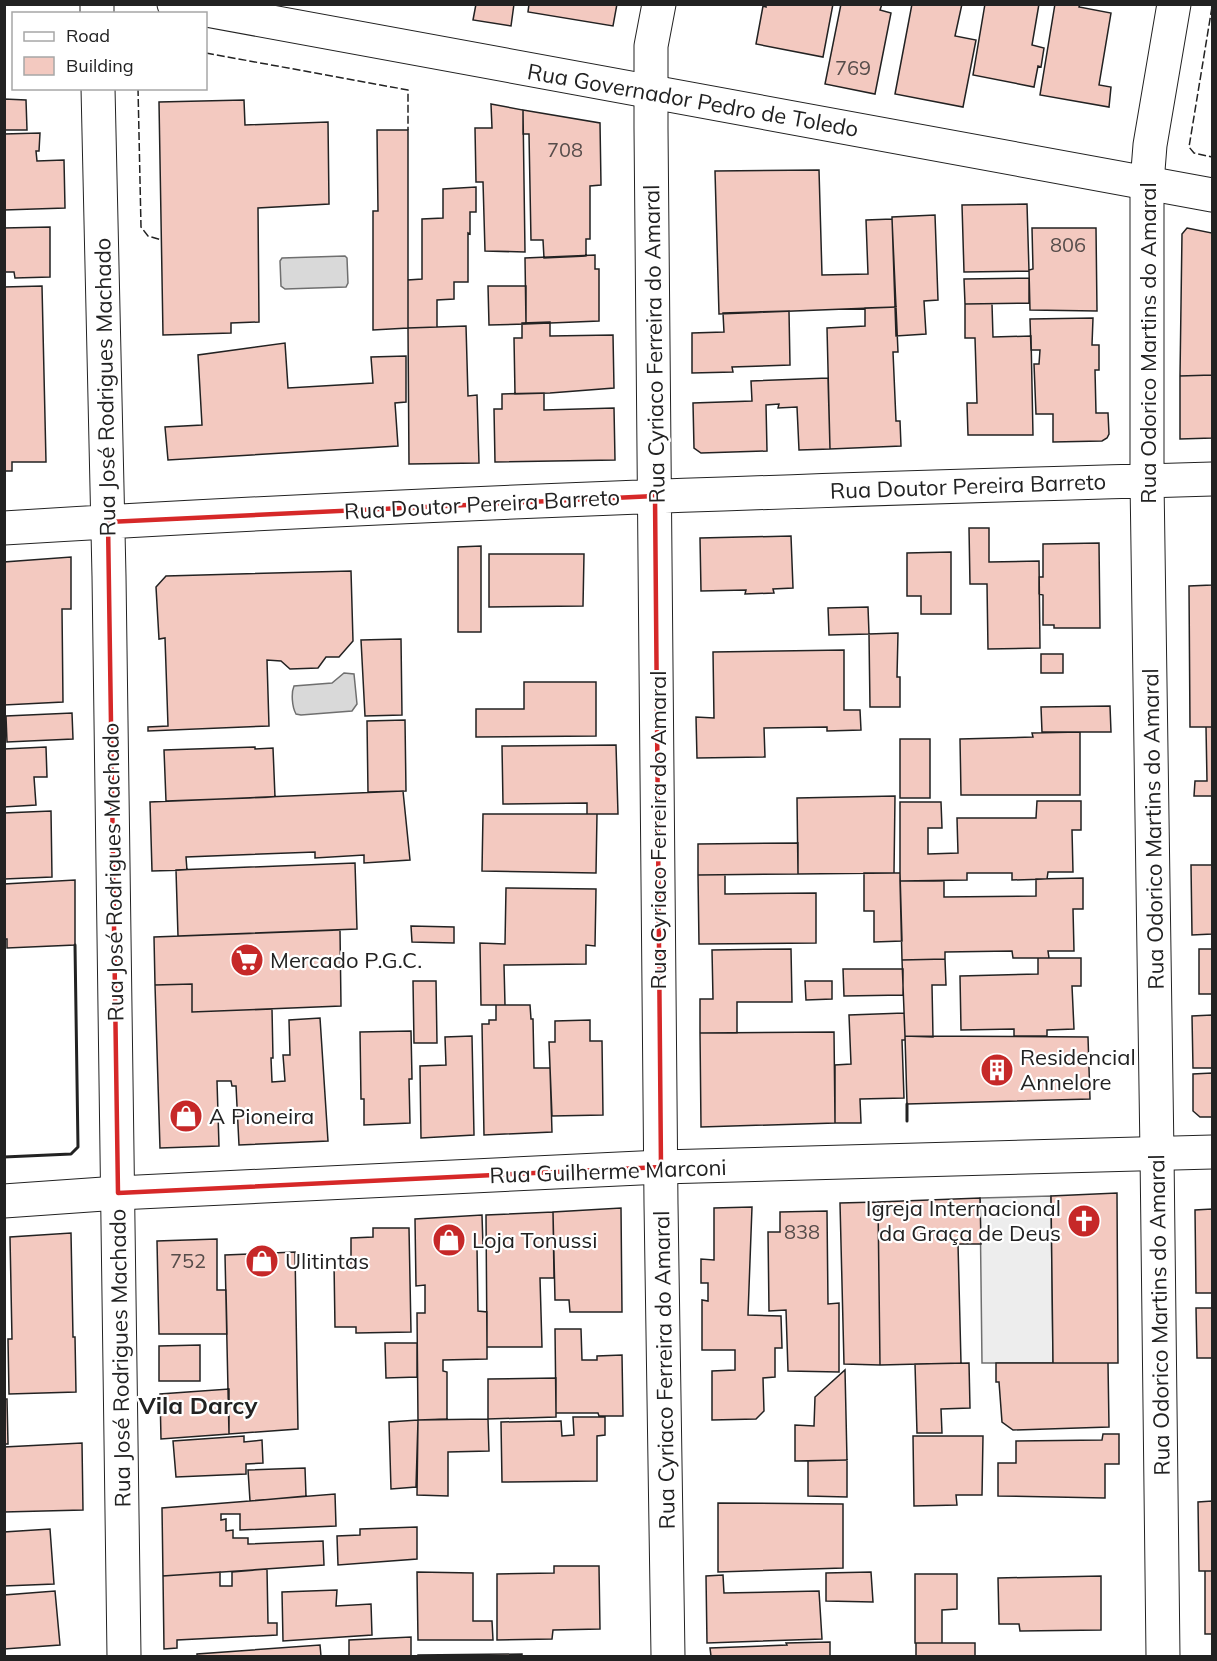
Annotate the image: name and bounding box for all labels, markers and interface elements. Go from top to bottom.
legend [12,12,207,90]
text: Road [66,24,110,47]
text: Building [66,54,134,77]
house number: 769 [835,55,871,80]
street label: Rua Governador Pedro de Toledo [525,57,861,143]
house number: 708 [547,137,583,162]
street label: Rua Odorico Martins do Amaral [1134,182,1162,504]
street label: Rua Cyriaco Ferreira do Amaral [637,184,671,504]
house number: 806 [1050,232,1086,257]
street label: Rua José Rodrigues Machado [88,237,122,537]
street label: Rua Doutor Pereira Barreto [829,467,1107,505]
street label: Rua Doutor Pereira Barreto [343,483,621,525]
street label: Rua Odorico Martins do Amaral [1136,668,1170,990]
street label: Rua Cyriaco Ferreira do Amaral [644,671,672,989]
street label: Rua José Rodrigues Machado [96,722,130,1022]
supermarket icon: Mercado P.G.C. [229,942,265,978]
place label: Mercado P.G.C. [270,946,422,974]
place label: Residencial Annelore [1020,1043,1136,1096]
building icon: Residencial Annelore [979,1052,1015,1088]
shop icon: A Pioneira [168,1098,204,1134]
place label: A Pioneira [209,1102,314,1130]
street label: Rua Guilherme Marconi [489,1153,727,1189]
street label: Rua Odorico Martins do Amaral [1142,1154,1176,1476]
place label: Igreja Internacional da Graça de Deus [866,1194,1061,1247]
church icon: Igreja Internacional da Graça de Deus [1066,1203,1102,1239]
street label: Rua José Rodrigues Machado [103,1208,137,1508]
street label: Rua Cyriaco Ferreira do Amaral [647,1210,681,1530]
house number: 838 [784,1219,820,1244]
shop icon: Loja Tonussi [431,1222,467,1258]
place label: Loja Tonussi [472,1226,597,1254]
shop icon: Ulitintas [244,1243,280,1279]
place label: Ulitintas [285,1247,369,1275]
house number: 752 [170,1248,206,1273]
district label: Vila Darcy [137,1390,258,1420]

